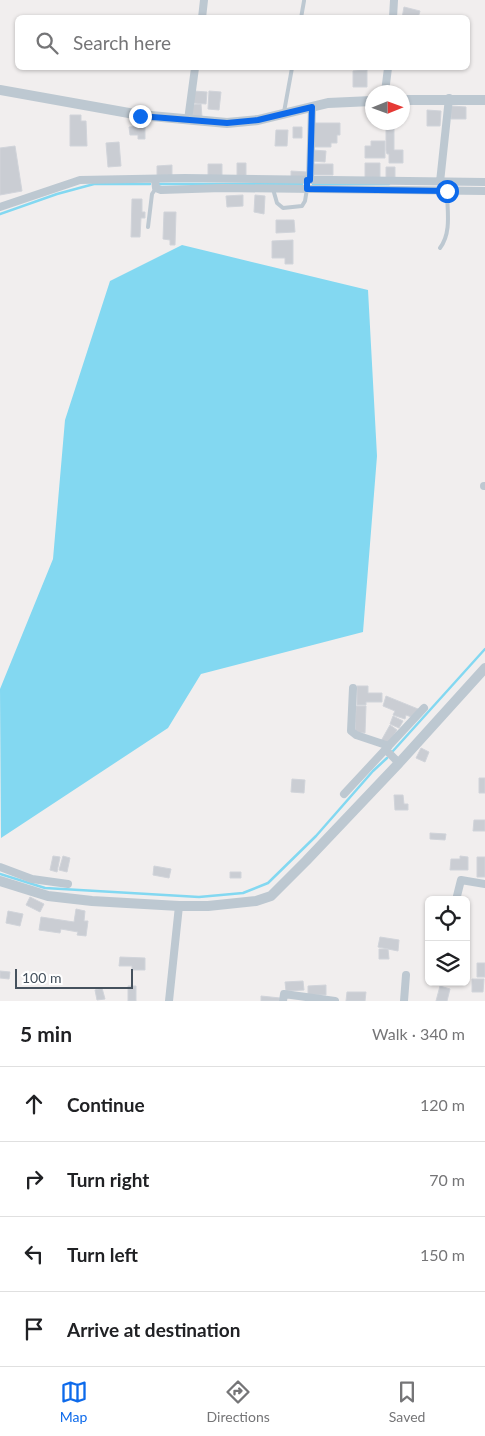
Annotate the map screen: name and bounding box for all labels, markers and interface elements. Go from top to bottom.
search box [15,15,470,70]
icon: search [33,29,61,57]
text: Search here [73,31,171,54]
north arrow [365,85,410,130]
route end [129,105,152,128]
route start [436,180,459,203]
map controls [425,896,470,986]
button: locate [425,896,470,941]
button: layers [425,941,470,986]
scale bar [15,966,132,989]
text: 100 m [22,969,61,986]
text: 5 min [20,1021,72,1046]
text: Walk · 340 m [372,1024,465,1043]
icon: ahead [20,1090,48,1118]
text: Continue [67,1093,145,1116]
text: 120 m [420,1095,465,1114]
icon: right [20,1165,48,1193]
text: Turn right [67,1168,149,1191]
text: 70 m [429,1170,465,1189]
icon: left [20,1240,48,1268]
text: Turn left [67,1243,138,1266]
text: 150 m [420,1245,465,1264]
icon: arrive [20,1315,48,1343]
text: Arrive at destination [67,1318,240,1341]
tab: Map [60,1378,88,1425]
tab: Directions [207,1378,270,1425]
tab: Saved [389,1378,425,1425]

